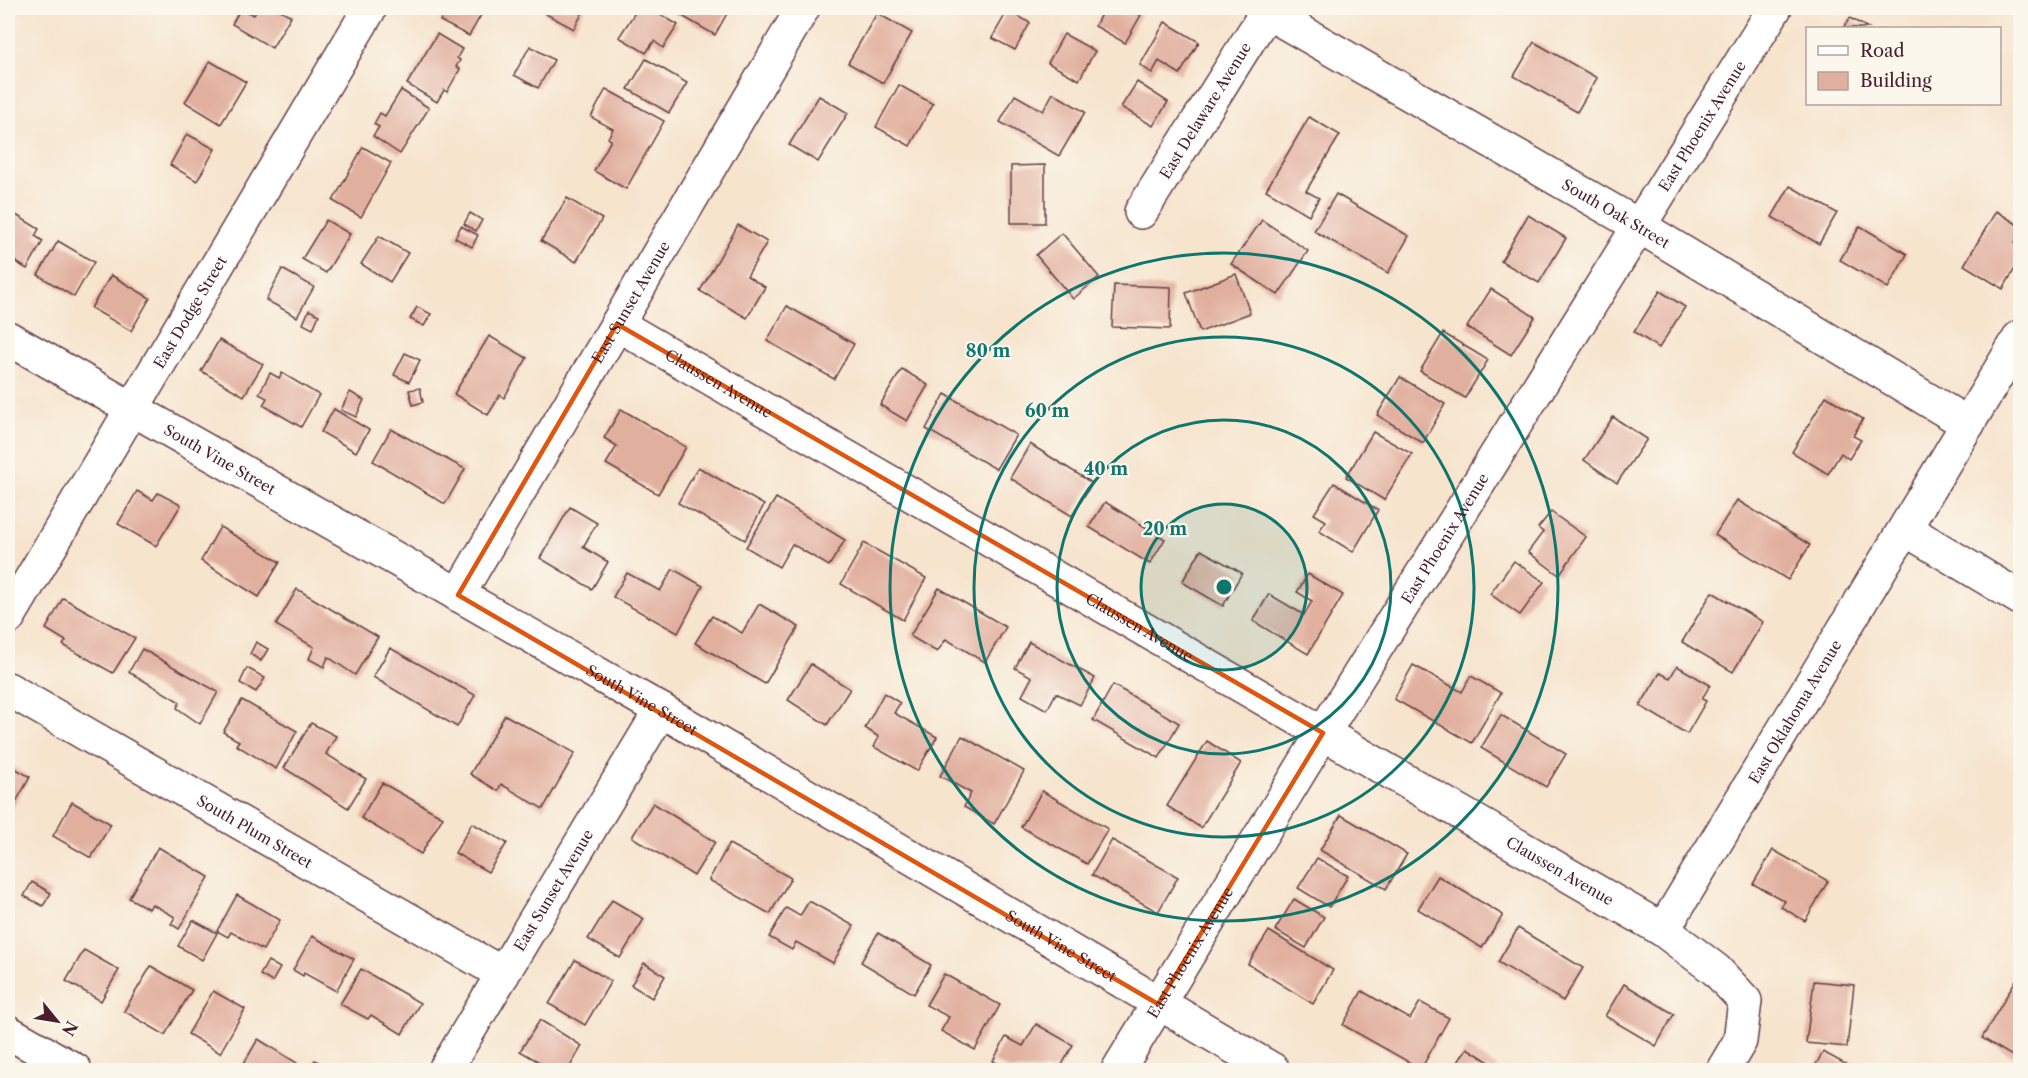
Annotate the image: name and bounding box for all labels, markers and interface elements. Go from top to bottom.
legend [1806,27,2001,105]
street label: East Delaware Avenue [1155,38,1255,182]
text: Road [1860,40,1905,62]
street label: East Phoenix Avenue [1654,57,1749,195]
text: Building [1860,70,1932,92]
street label: South Oak Street [1559,174,1674,252]
street label: East Sunset Avenue [587,237,674,366]
street label: East Dodge Street [149,252,231,371]
text: 80 m [965,340,1011,362]
street label: Claussen Avenue [662,345,776,422]
text: 60 m [1025,400,1069,422]
street label: South Vine Street [161,419,280,498]
text: 40 m [1084,458,1128,480]
street label: East Phoenix Avenue [1397,469,1492,607]
text: 20 m [1143,518,1187,540]
centre of rings [1214,577,1234,597]
street label: Claussen Avenue [1083,588,1197,665]
street label: East Oklahoma Avenue [1744,636,1845,787]
street label: South Vine Street [583,660,702,739]
street label: South Plum Street [194,790,317,872]
street label: East Sunset Avenue [509,826,597,954]
street label: Claussen Avenue [1503,832,1617,909]
street label: East Phoenix Avenue [1143,883,1237,1021]
street label: South Vine Street [1003,906,1121,986]
north arrow [27,991,87,1051]
text: N [58,1017,82,1040]

